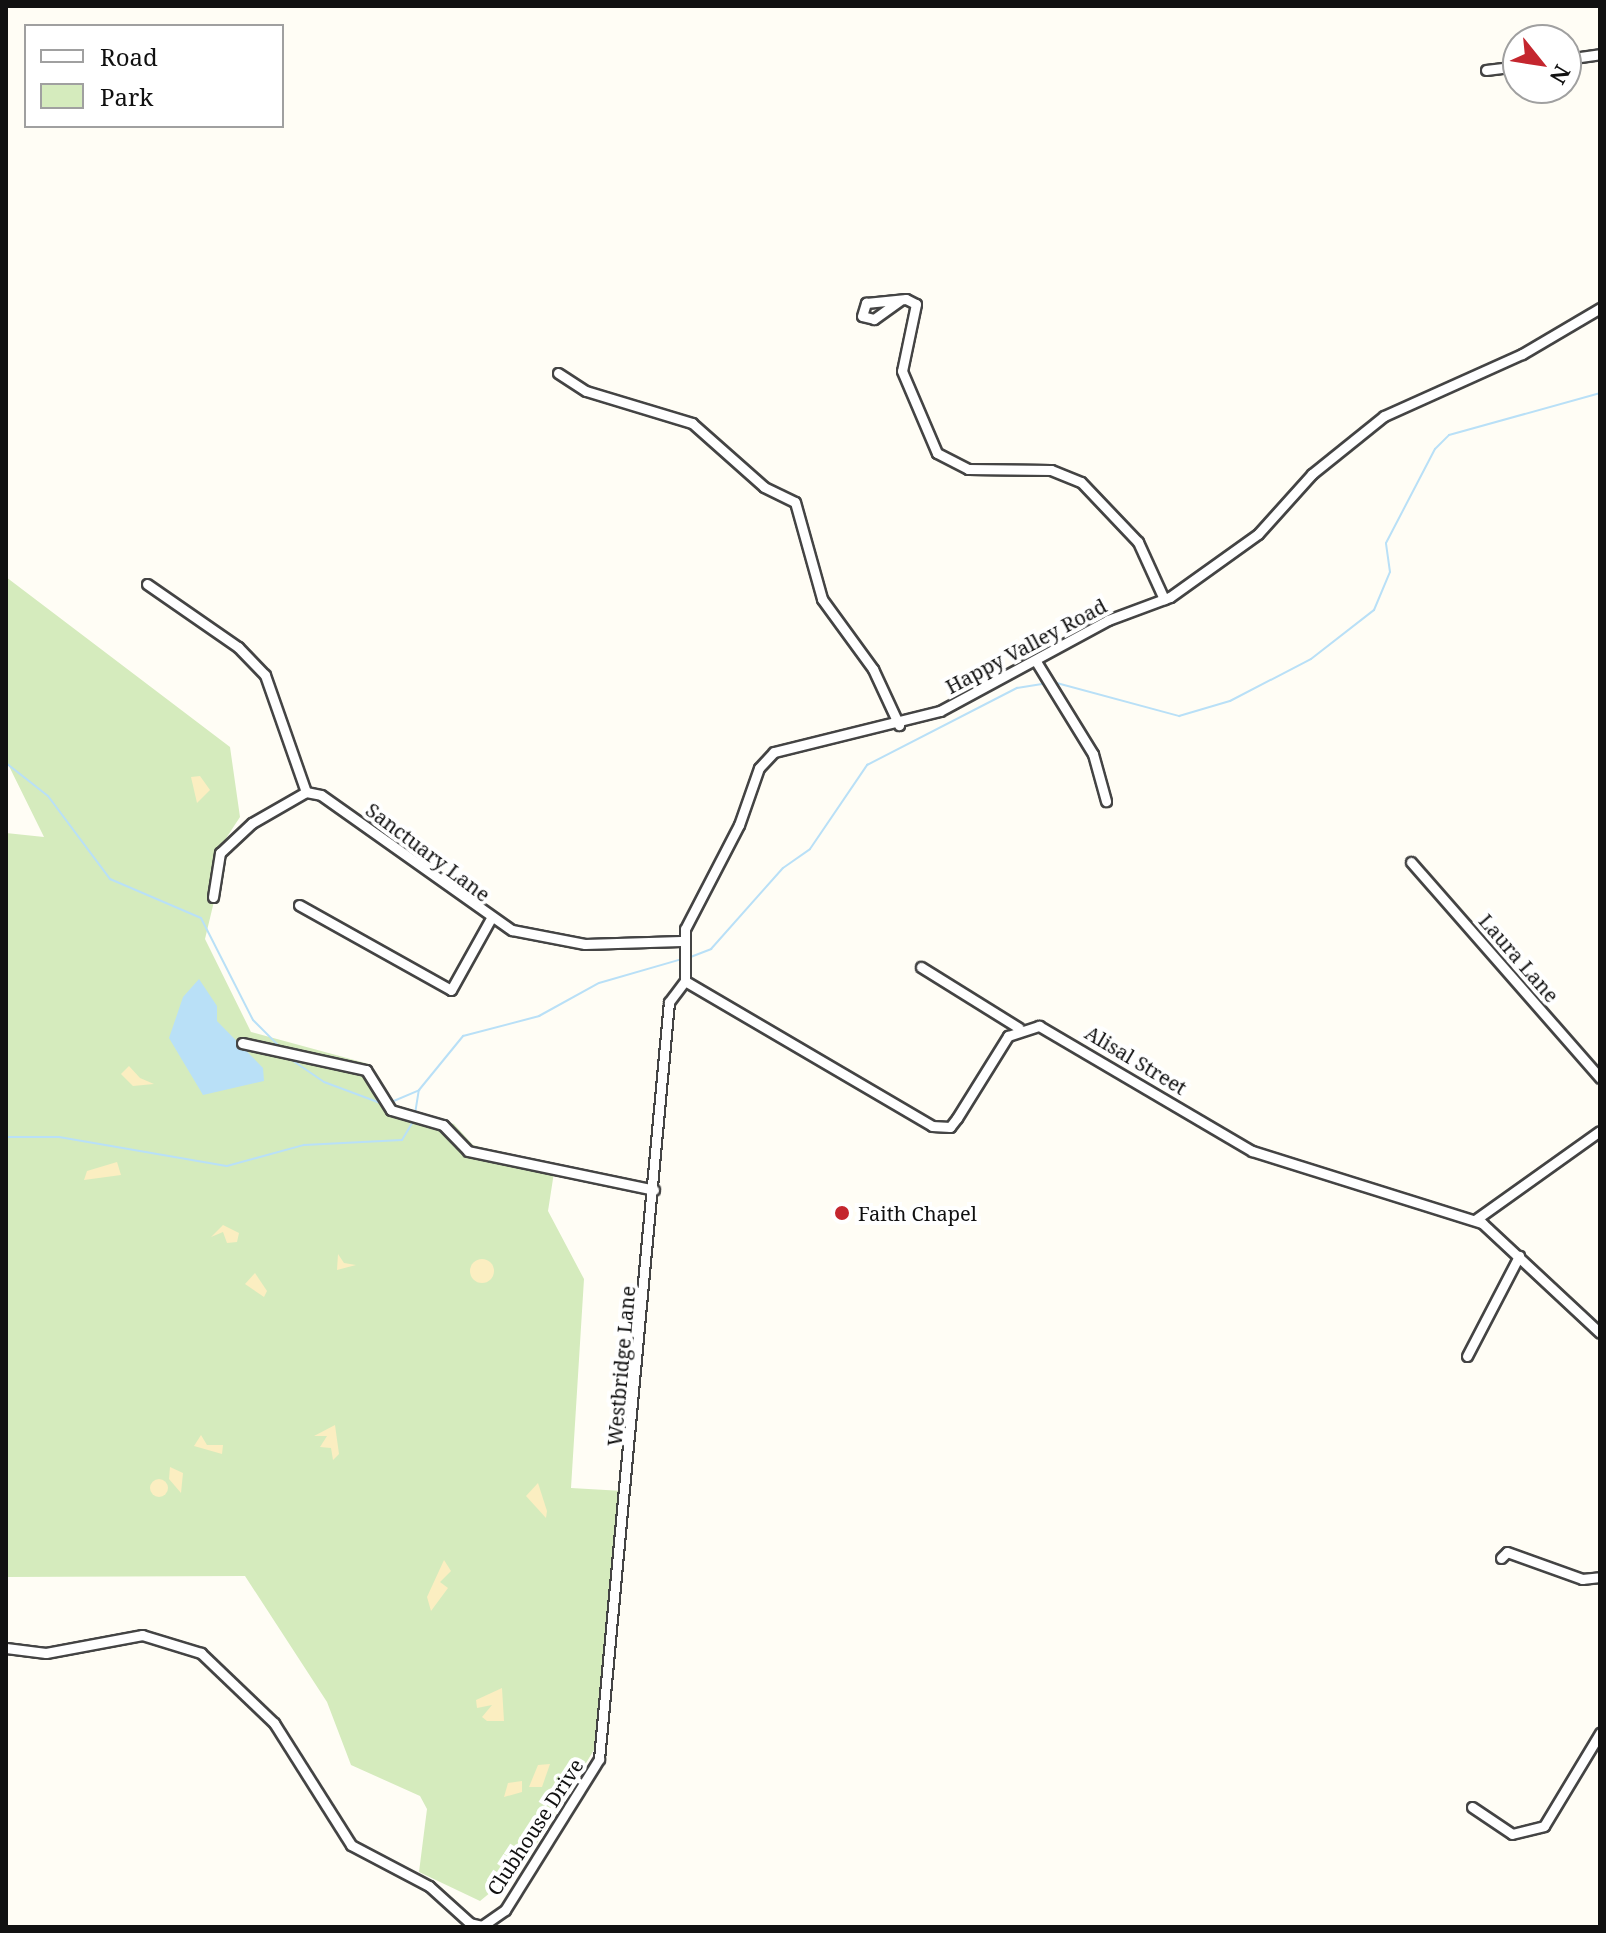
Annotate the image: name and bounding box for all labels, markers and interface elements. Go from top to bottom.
legend [24,24,284,128]
north arrow [1502,24,1582,104]
text: Road [100,40,158,73]
text: N [1544,60,1578,90]
text: Park [100,80,153,113]
street label: Happy Valley Road [941,593,1111,699]
street label: Sanctuary Lane [361,798,495,906]
street label: Laura Lane [1474,909,1564,1007]
street label: Alisal Street [1081,1020,1191,1100]
place label: Faith Chapel [858,1201,977,1225]
marker: Faith Chapel [833,1204,851,1222]
street label: Westbridge Lane [602,1285,640,1447]
street label: Clubhouse Drive [482,1754,588,1900]

